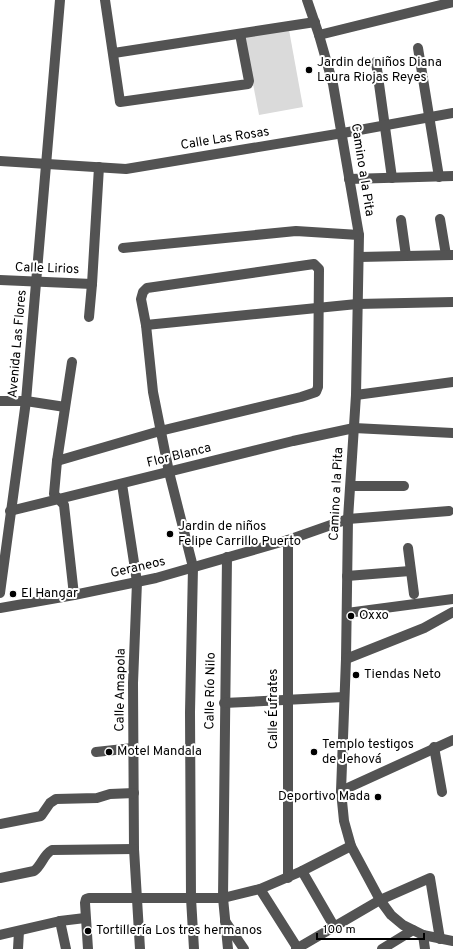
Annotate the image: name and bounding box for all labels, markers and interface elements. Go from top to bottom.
place label: Jardin de niños Diana Laura Riojas Reyes [317,55,442,86]
marker: Jardin de niños Diana Laura Riojas Reyes [304,65,314,75]
street label: Camino a la Pita [347,122,377,218]
street label: Calle Las Rosas [179,124,271,154]
street label: Calle Lirios [15,260,79,278]
street label: Avenida Las Flores [5,289,31,399]
street label: Flor Blanca [145,440,213,472]
street label: Camino a la Pita [327,447,347,541]
place label: Jardin de niños Felipe Carrillo Puerto [178,519,301,550]
marker: Jardin de niños Felipe Carrillo Puerto [165,529,175,539]
street label: Geraneos [109,554,167,582]
place label: El Hangar [21,586,78,602]
marker: El Hangar [8,589,18,599]
place label: Oxxo [359,608,389,624]
marker: Oxxo [346,611,356,621]
street label: Calle Amapola [112,648,130,732]
street label: Calle Río Nilo [202,652,220,730]
place label: Tiendas Neto [364,667,441,683]
street label: Calle Éufrates [264,669,282,749]
marker: Tiendas Neto [351,670,361,680]
place label: Templo testigos de Jehová [322,737,414,768]
place label: Motel Mandala [117,744,202,760]
marker: Motel Mandala [104,747,114,757]
marker: Templo testigos de Jehová [309,747,319,757]
place label: Deportivo Mada [278,789,370,805]
marker: Deportivo Mada [373,792,383,802]
scale bar [317,915,424,941]
text: 100 m [323,922,356,938]
place label: Tortillería Los tres hermanos [96,923,262,939]
marker: Tortillería Los tres hermanos [83,926,93,936]

